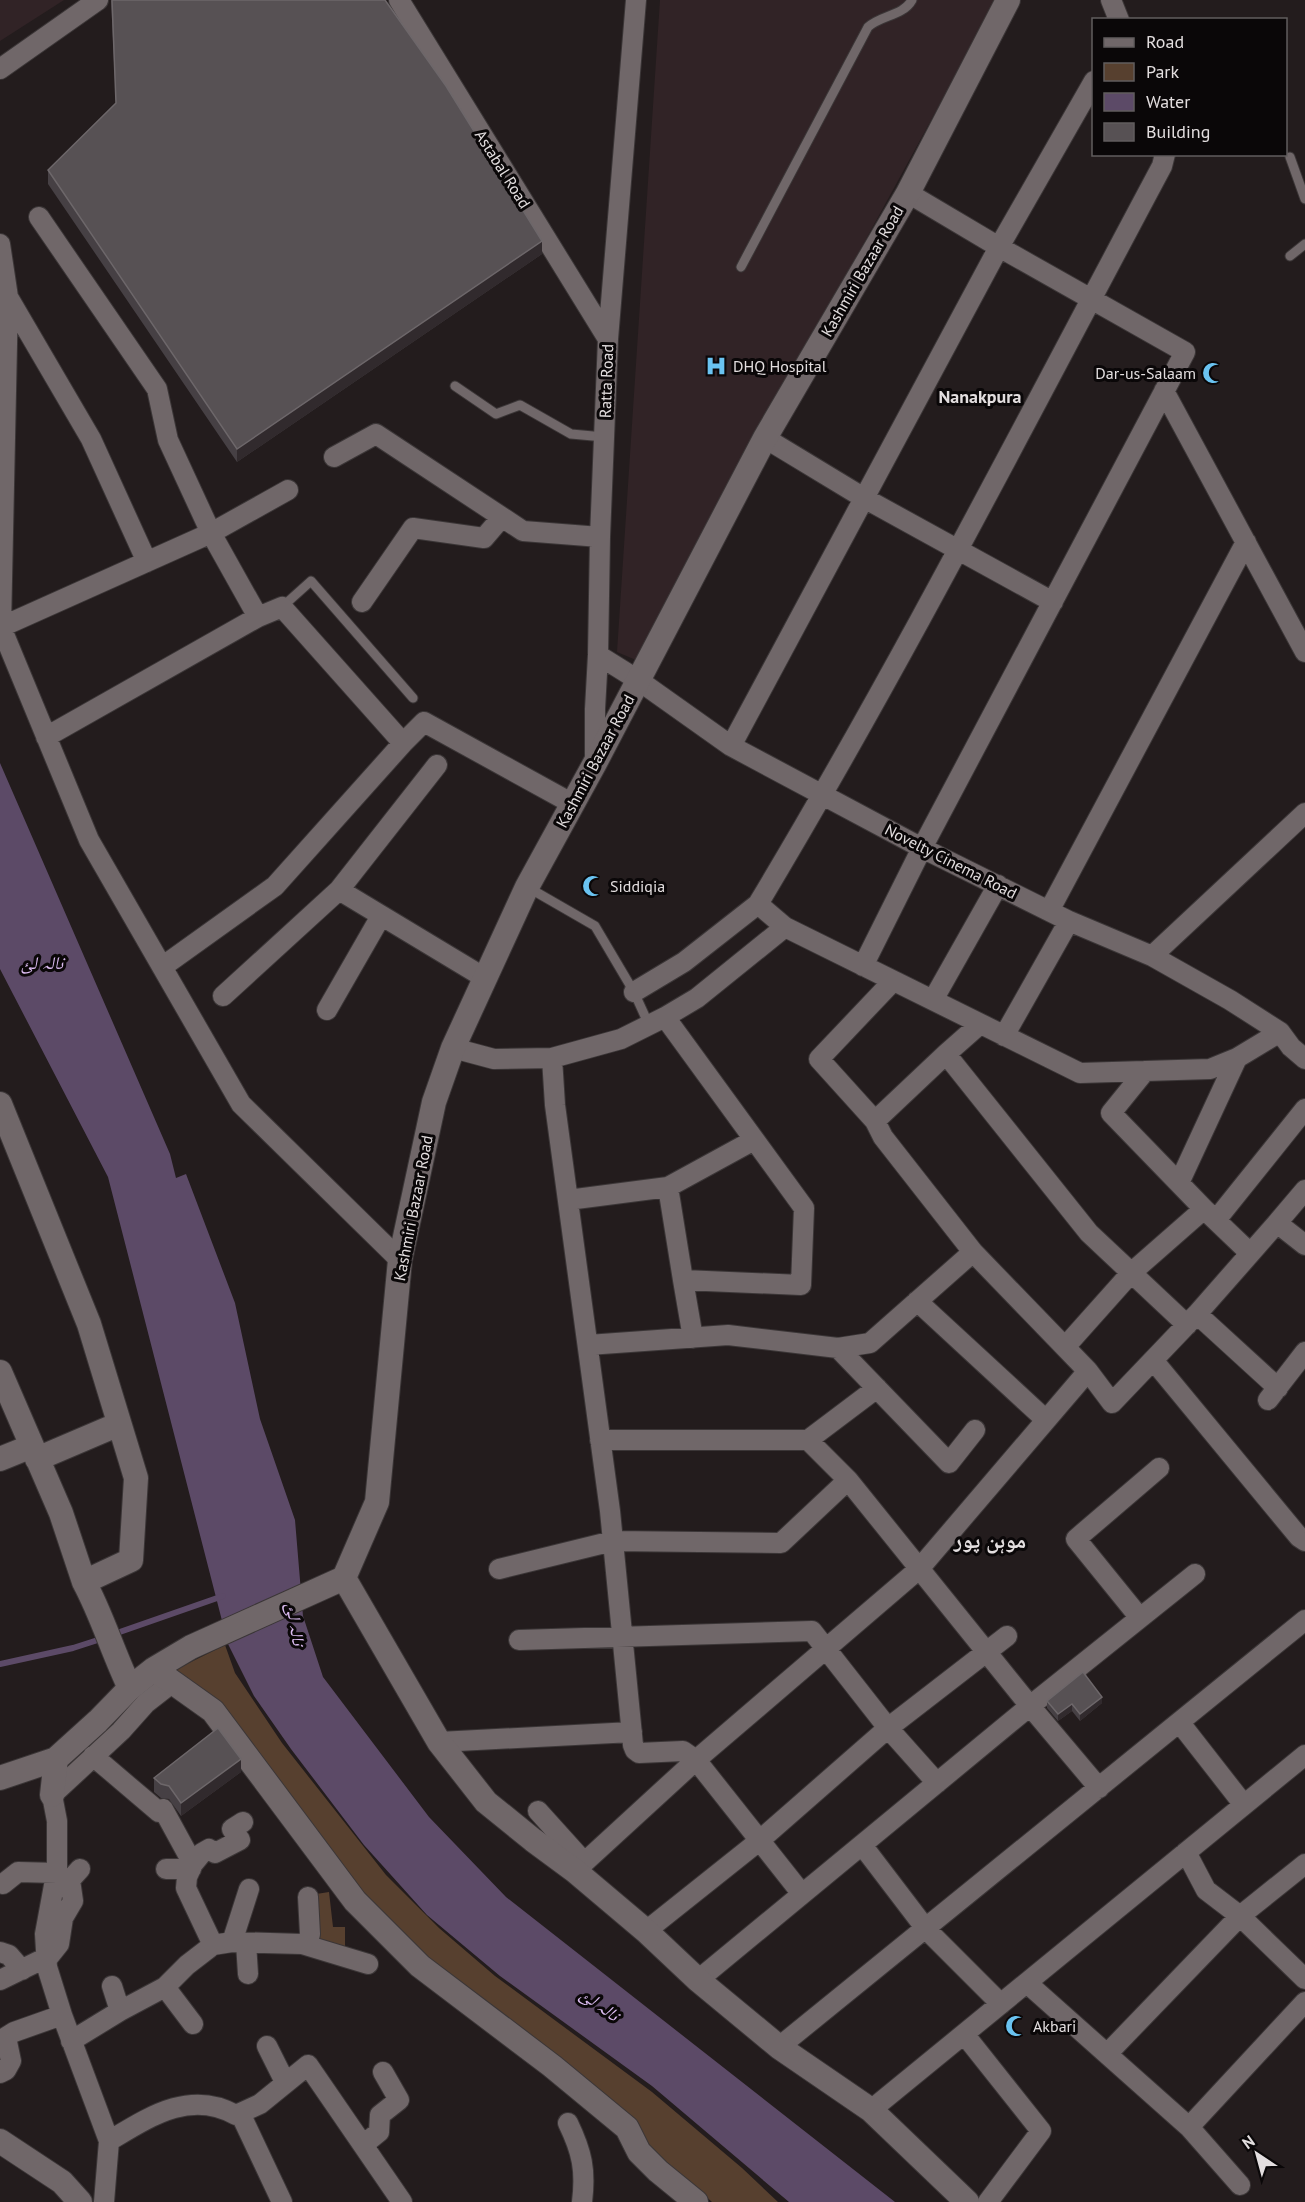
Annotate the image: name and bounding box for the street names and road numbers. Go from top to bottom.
street label: Astabal Road [471,126,535,212]
street label: Kashmiri Bazaar Road [816,202,908,340]
street label: Ratta Road [595,344,617,418]
street label: Kashmiri Bazaar Road [551,691,639,831]
street label: Novelty Cinema Road [882,819,1020,903]
street label: Kashmiri Bazaar Road [389,1133,437,1283]

